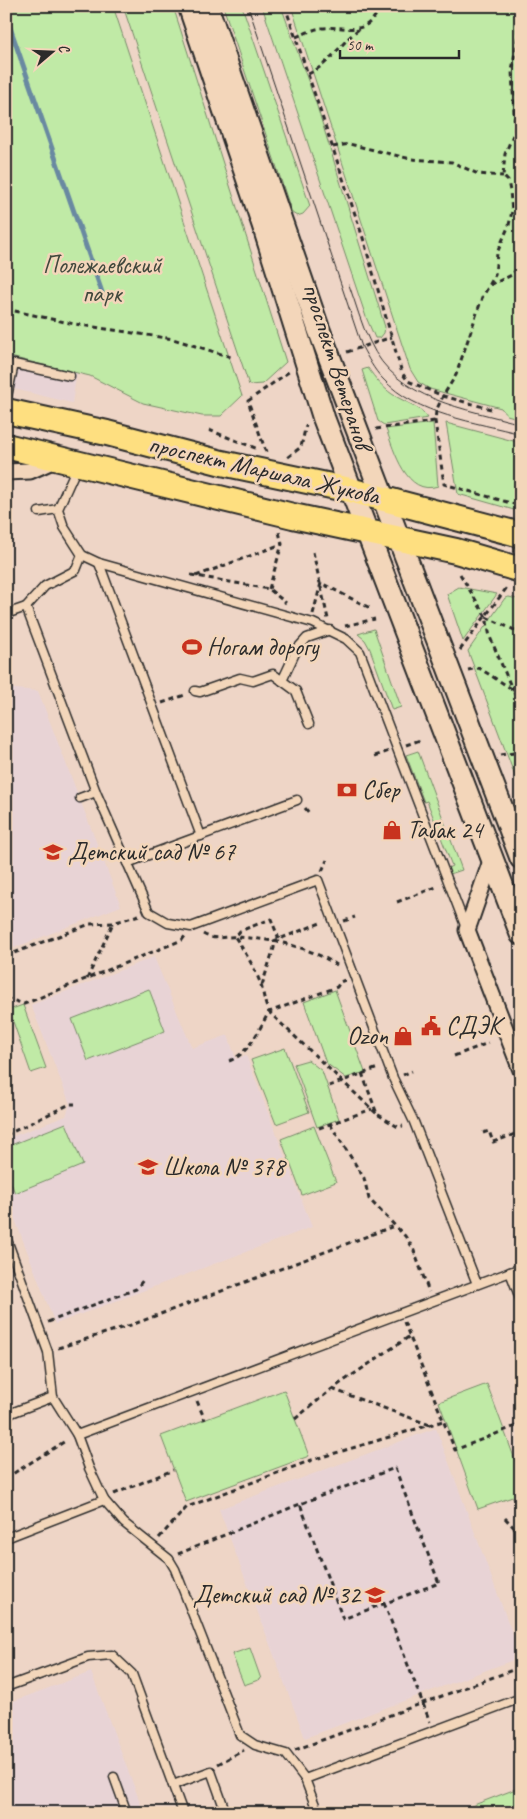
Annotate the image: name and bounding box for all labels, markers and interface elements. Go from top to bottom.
north arrow [28,28,78,78]
scale bar [340,28,458,60]
text: 50 m [347,36,374,55]
text: С [55,42,74,56]
park label: Полежаевский парк [43,249,163,310]
street label: проспект Ветеранов [295,279,381,459]
street label: проспект Маршала Жукова [146,428,384,513]
place label: Ногам дорогу [207,631,320,663]
sports icon: Ногам дорогу [181,636,203,658]
place label: Сбер [362,774,401,806]
bank icon: Сбер [336,779,358,801]
place label: Табак 24 [407,814,485,846]
shop icon: Табак 24 [381,819,403,841]
place label: Детский сад № 67 [68,836,237,868]
school or university icon: Детский сад № 67 [42,841,64,863]
place label: СДЭК [446,1010,505,1042]
public building icon: СДЭК [420,1015,442,1037]
place label: Ozon [347,1020,389,1052]
shop icon: Ozon [392,1025,414,1047]
place label: Школа № 378 [163,1151,287,1183]
school or university icon: Школа № 378 [137,1156,159,1178]
place label: Детский сад № 32 [193,1579,362,1611]
school or university icon: Детский сад № 32 [364,1584,386,1606]

